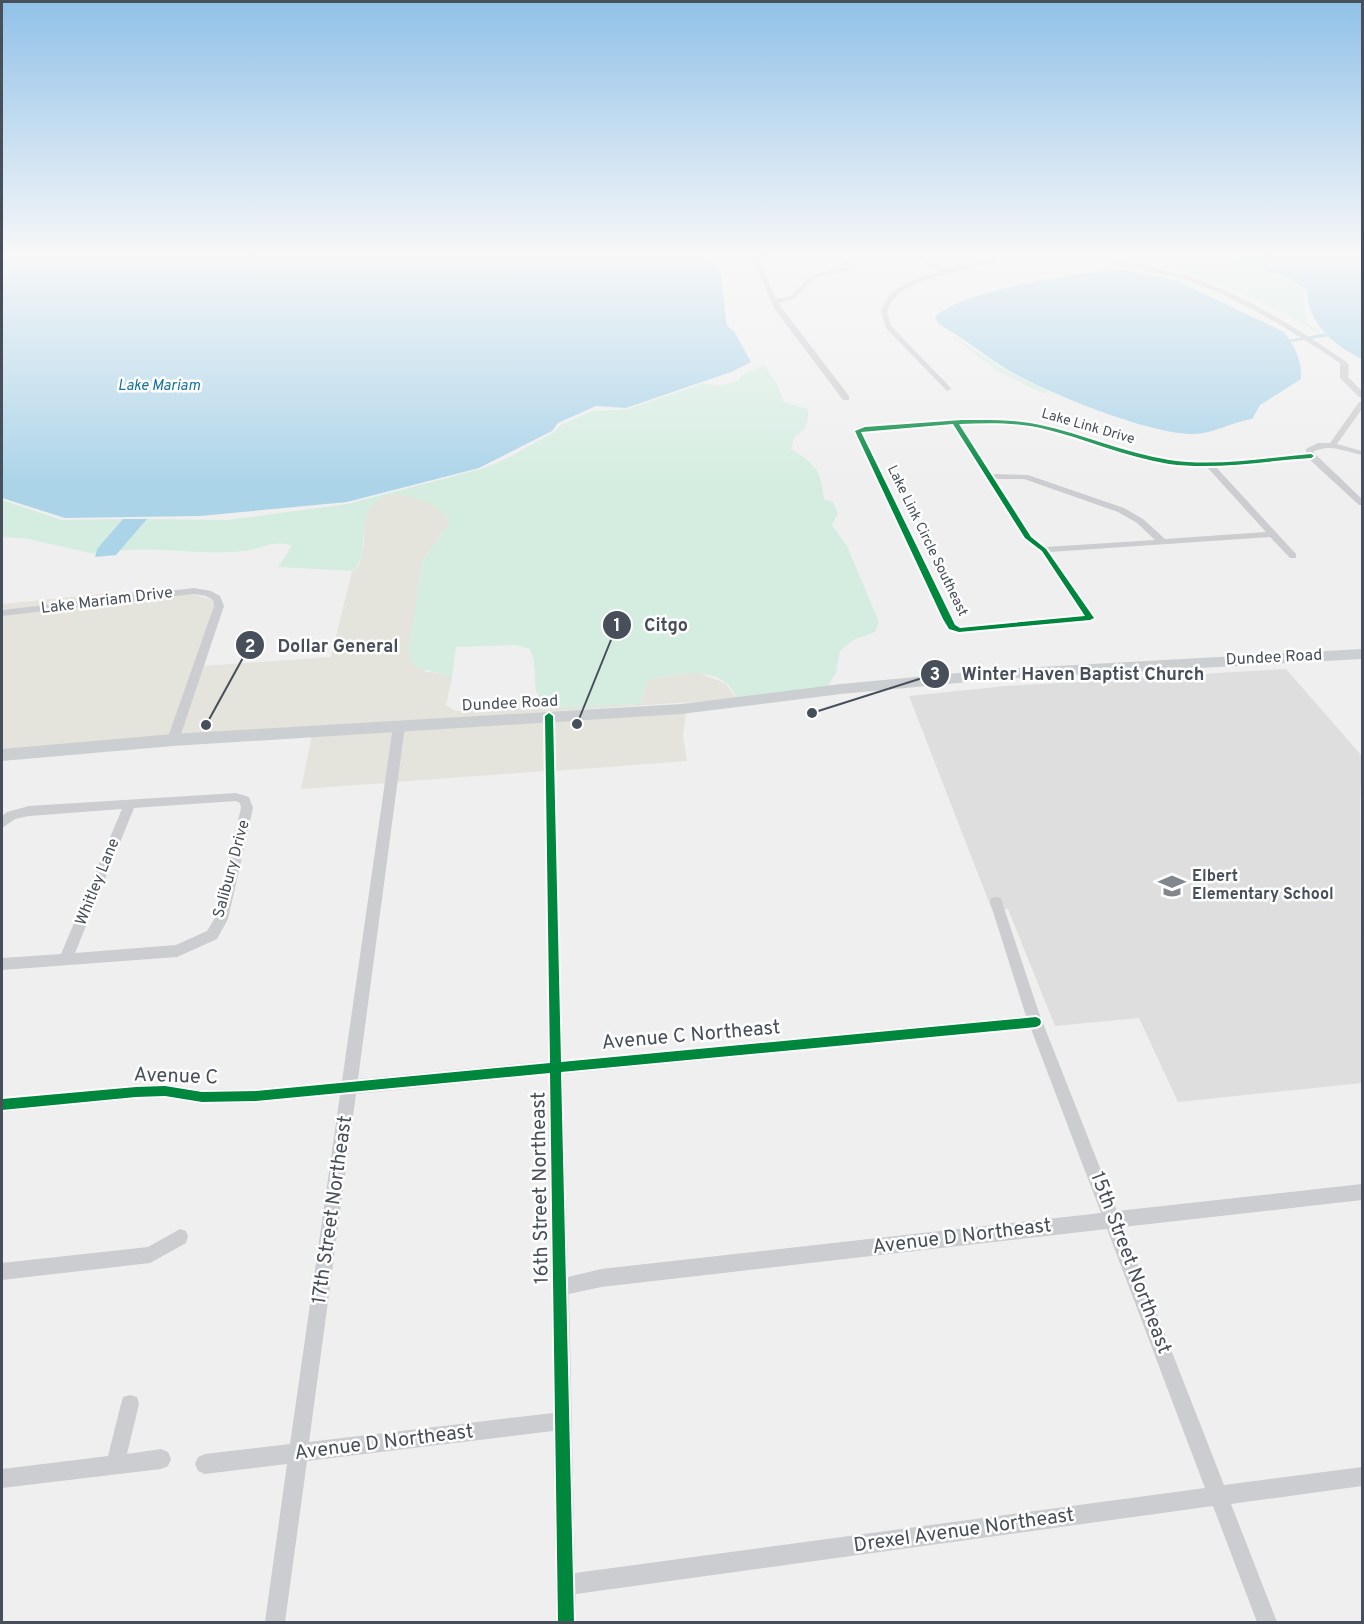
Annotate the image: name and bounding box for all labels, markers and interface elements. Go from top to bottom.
water label: Lake Mariam [118,377,201,396]
street label: Lake Link Drive [1039,406,1137,448]
street label: Lake Link Circle Southeast [883,463,971,619]
street label: Lake Mariam Drive [40,583,174,619]
callout: Citgo [602,607,700,643]
text: 1 [613,615,621,638]
text: Citgo [644,615,688,638]
callout: Dollar General [235,627,410,663]
text: 2 [244,636,256,659]
text: Dollar General [277,636,399,659]
street label: Dundee Road [1225,645,1323,671]
callout: Winter Haven Baptist Church [920,656,1217,692]
text: 3 [930,664,940,687]
text: Winter Haven Baptist Church [962,664,1204,687]
street label: Dundee Road [461,691,559,717]
street label: Salibury Drive [209,818,255,920]
street label: Whitley Lane [71,835,125,929]
place label: Elbert Elementary School [1192,867,1334,905]
school or university icon: Elbert Elementary School [1157,871,1187,901]
street label: Avenue C Northeast [601,1015,781,1057]
street label: Avenue C [133,1063,219,1091]
street label: 16th Street Northeast [526,1092,556,1284]
street label: 17th Street Northeast [307,1114,359,1306]
street label: 15th Street Northeast [1083,1168,1177,1358]
street label: Avenue D Northeast [871,1213,1053,1261]
street label: Avenue D Northeast [293,1419,475,1467]
street label: Drexel Avenue Northeast [852,1503,1076,1559]

